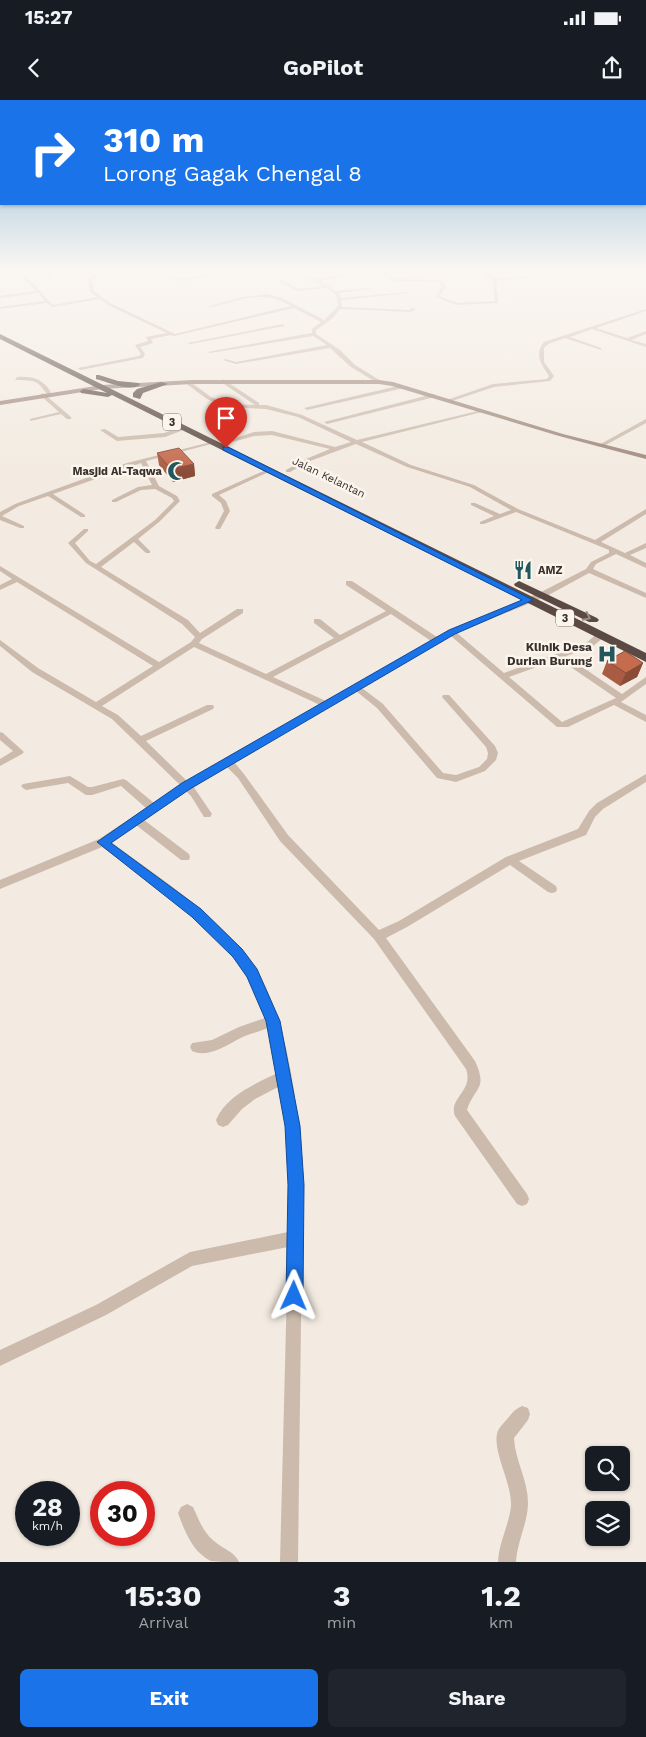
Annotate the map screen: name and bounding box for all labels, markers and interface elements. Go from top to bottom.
text: 15:27 [25,6,73,29]
icon: back [20,54,48,82]
icon: share [598,54,626,82]
text: GoPilot [283,55,363,80]
text: 310 m [103,119,204,161]
icon: right [20,120,85,185]
text: Lorong Gagak Chengal 8 [103,161,362,186]
pin [205,397,247,448]
icon: arrive [212,404,240,432]
road number: 3 [163,414,181,431]
street label: Jalan Kelantan [290,454,367,501]
mosque icon: Masjid Al-Taqwa [166,460,188,482]
place label: Masjid Al-Taqwa [72,465,163,478]
restaurant icon: AMZ [512,559,534,581]
place label: AMZ [538,564,562,577]
road number: 3 [556,609,574,626]
one-way arrow [582,611,591,621]
place label: Klinik Desa Durian Burung [507,640,592,668]
hospital icon: Klinik Desa Durian Burung [596,643,618,665]
position arrow [267,1269,319,1321]
map controls [585,1446,630,1546]
button: search [585,1446,630,1491]
speed limit sign: 30 [90,1481,155,1546]
text: 28 [32,1493,63,1522]
button: layers [585,1501,630,1546]
text: km/h [32,1519,63,1533]
text: 15:30 [125,1578,202,1613]
text: 3 [333,1578,350,1613]
text: 1.2 [481,1578,521,1613]
text: Arrival [138,1613,188,1632]
text: min [327,1613,356,1632]
text: km [489,1613,513,1632]
button: Exit [20,1669,318,1727]
button: Share [328,1669,626,1727]

